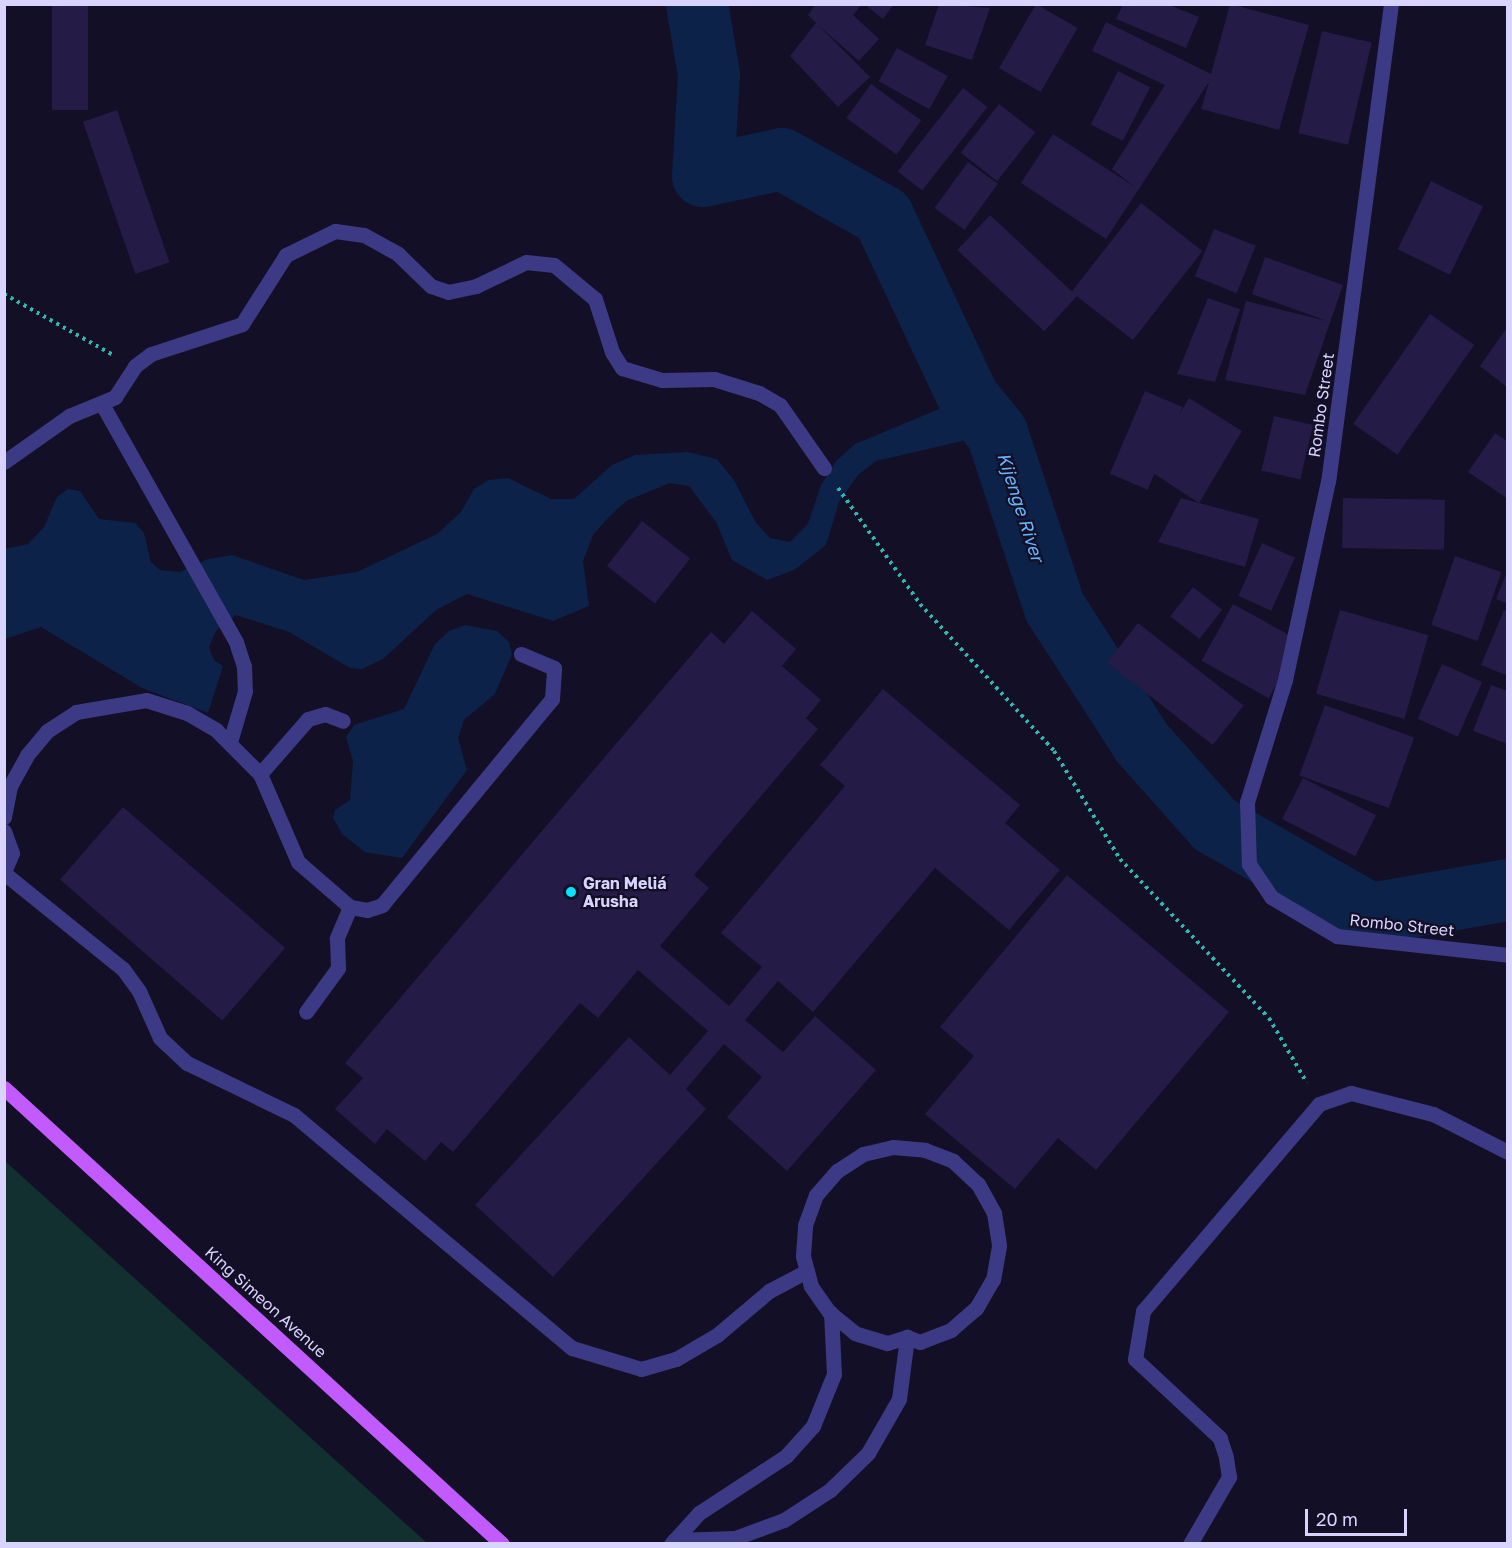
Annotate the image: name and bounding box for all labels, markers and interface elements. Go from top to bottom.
street label: Rombo Street [1304,352,1338,458]
water label: Kijenge River [993,450,1049,564]
place label: Gran Meliá Arusha [583,873,666,911]
marker: Gran Meliá Arusha [564,885,578,899]
street label: Rombo Street [1349,910,1455,940]
street label: King Simeon Avenue [201,1242,331,1362]
scale bar [1308,1497,1410,1535]
text: 20 m [1316,1508,1358,1530]

